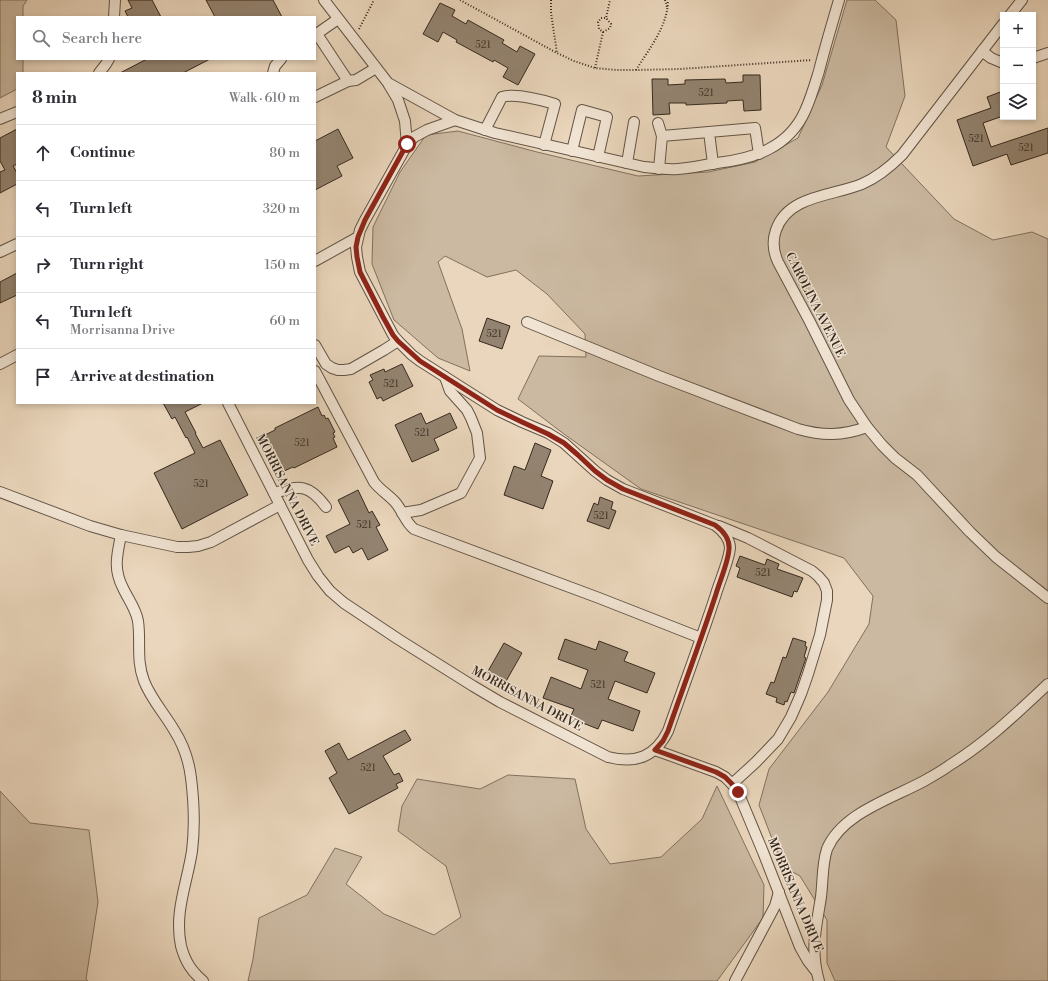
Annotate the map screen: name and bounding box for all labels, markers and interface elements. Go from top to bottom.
map controls [1000,12,1036,120]
button: + [1000,12,1036,48]
search box [16,16,316,60]
icon: search [30,27,52,49]
text: Search here [62,29,142,48]
house number: 521 [475,39,492,51]
button: − [1000,48,1036,84]
button: layers [1000,84,1036,120]
text: 8 min [32,87,77,109]
house number: 521 [698,87,715,99]
text: Walk · 610 m [229,90,300,106]
house number: 521 [968,133,985,145]
route start [398,135,416,153]
icon: ahead [32,142,54,164]
house number: 521 [1018,142,1035,154]
text: Continue [70,143,135,162]
text: 80 m [269,145,300,161]
icon: left [32,198,54,220]
text: Turn left [70,199,132,218]
text: 320 m [263,201,300,217]
street label: CAROLINA AVENUE [782,250,848,360]
icon: right [32,254,54,276]
text: Turn right [70,255,144,274]
text: 150 m [265,257,300,273]
text: Turn left [70,303,132,322]
icon: left [32,310,54,332]
text: 60 m [269,313,300,329]
text: Morrisanna Drive [70,322,175,338]
house number: 521 [486,328,503,340]
icon: arrive [32,366,54,388]
text: Arrive at destination [70,367,214,386]
house number: 521 [383,378,400,390]
house number: 521 [414,427,431,439]
street label: MORRISANNA DRIVE [252,432,322,548]
house number: 521 [294,437,311,449]
house number: 521 [193,478,210,490]
house number: 521 [593,510,610,522]
house number: 521 [356,519,373,531]
house number: 521 [755,567,772,579]
street label: MORRISANNA DRIVE [469,663,585,735]
house number: 521 [590,679,607,691]
house number: 521 [360,762,377,774]
route end [729,783,747,801]
street label: MORRISANNA DRIVE [764,835,826,955]

